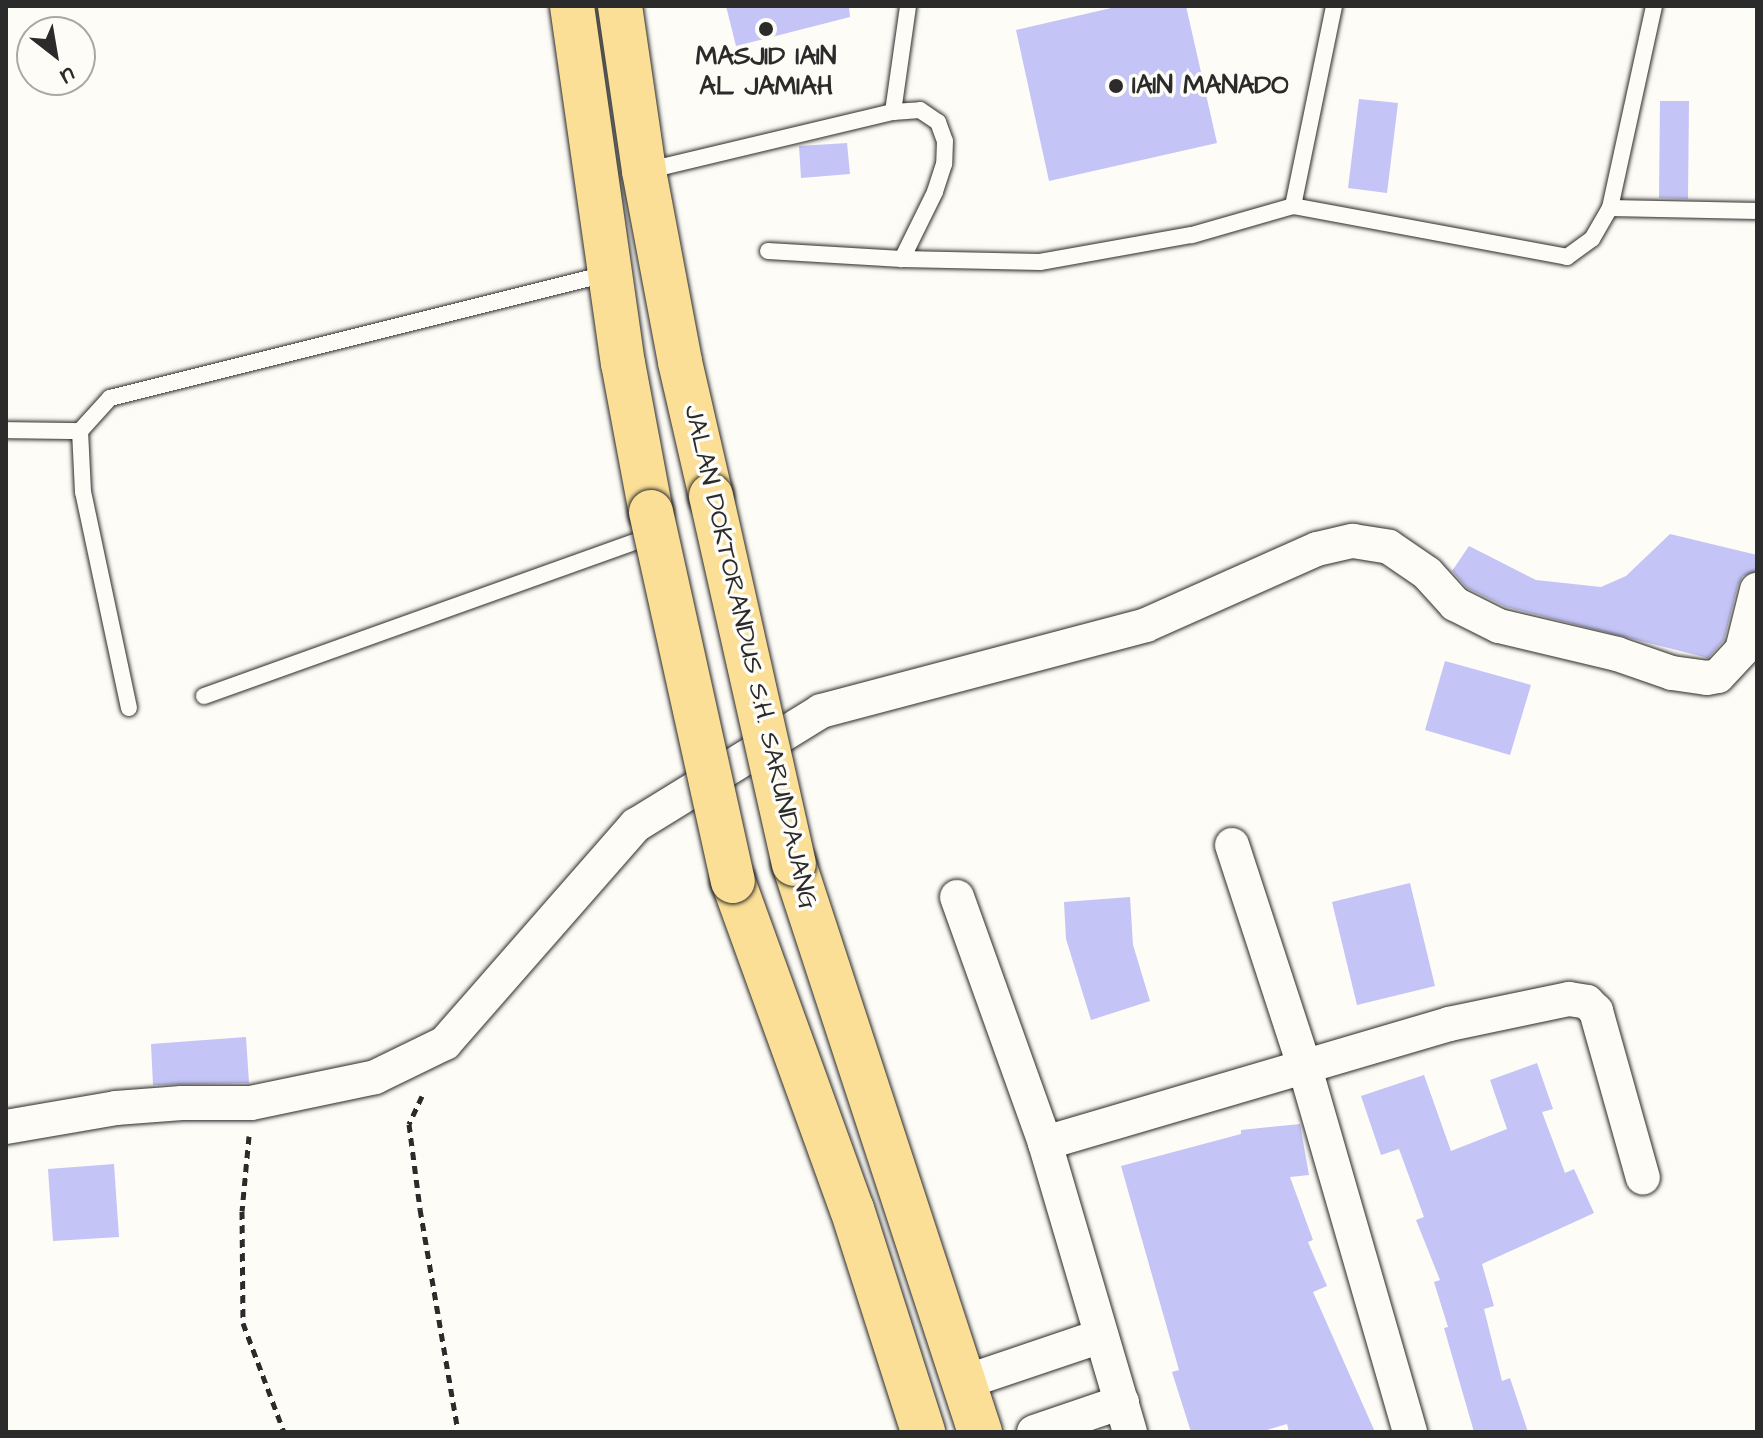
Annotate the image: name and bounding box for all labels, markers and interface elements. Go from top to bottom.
north arrow [16,16,96,96]
marker: MASJID IAIN AL JAMIAH [757,20,775,38]
place label: MASJID IAIN AL JAMIAH [696,41,836,102]
text: U [54,59,81,92]
place label: IAIN MANADO [1132,70,1289,102]
marker: IAIN MANADO [1107,77,1125,95]
street label: JALAN DOKTORANDUS S.H. SARUNDAJANG [677,402,823,912]

